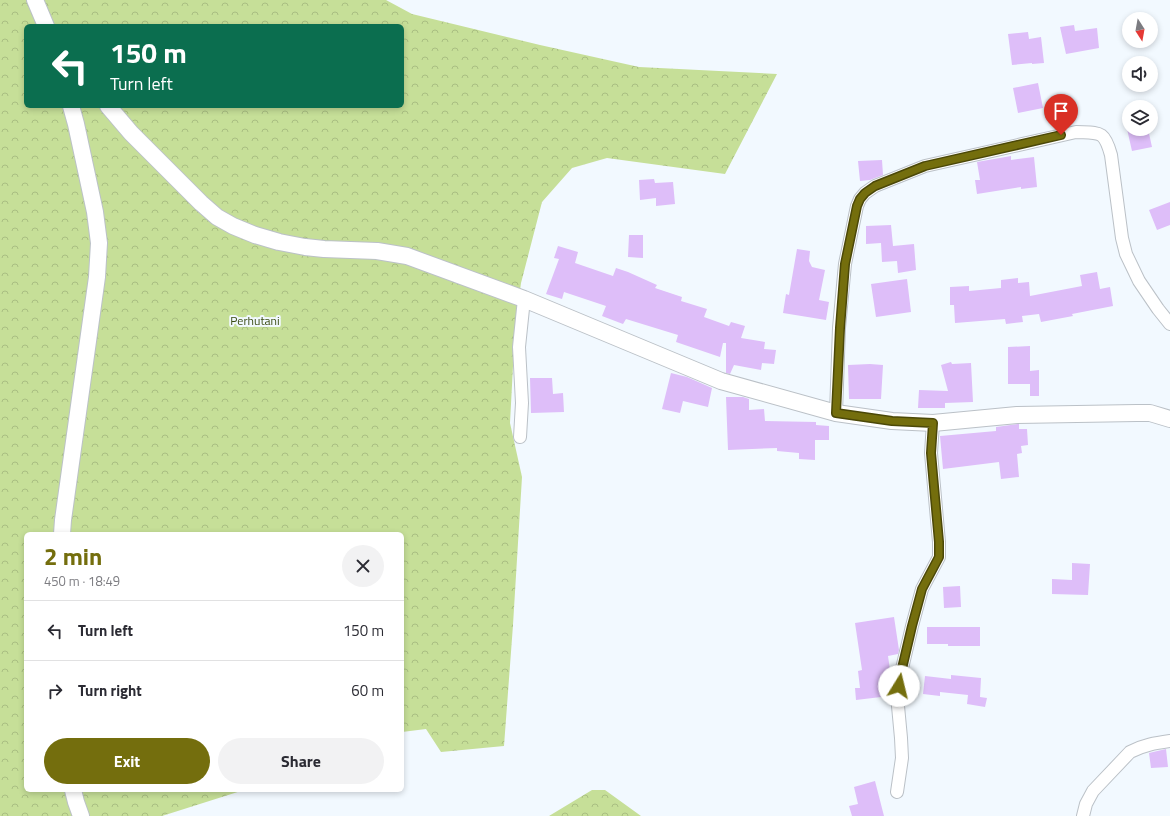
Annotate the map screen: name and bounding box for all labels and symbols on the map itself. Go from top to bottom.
north arrow [1122,12,1158,48]
pin [1044,94,1078,135]
park label: Perhutani [230,311,280,330]
position arrow [878,665,920,707]

